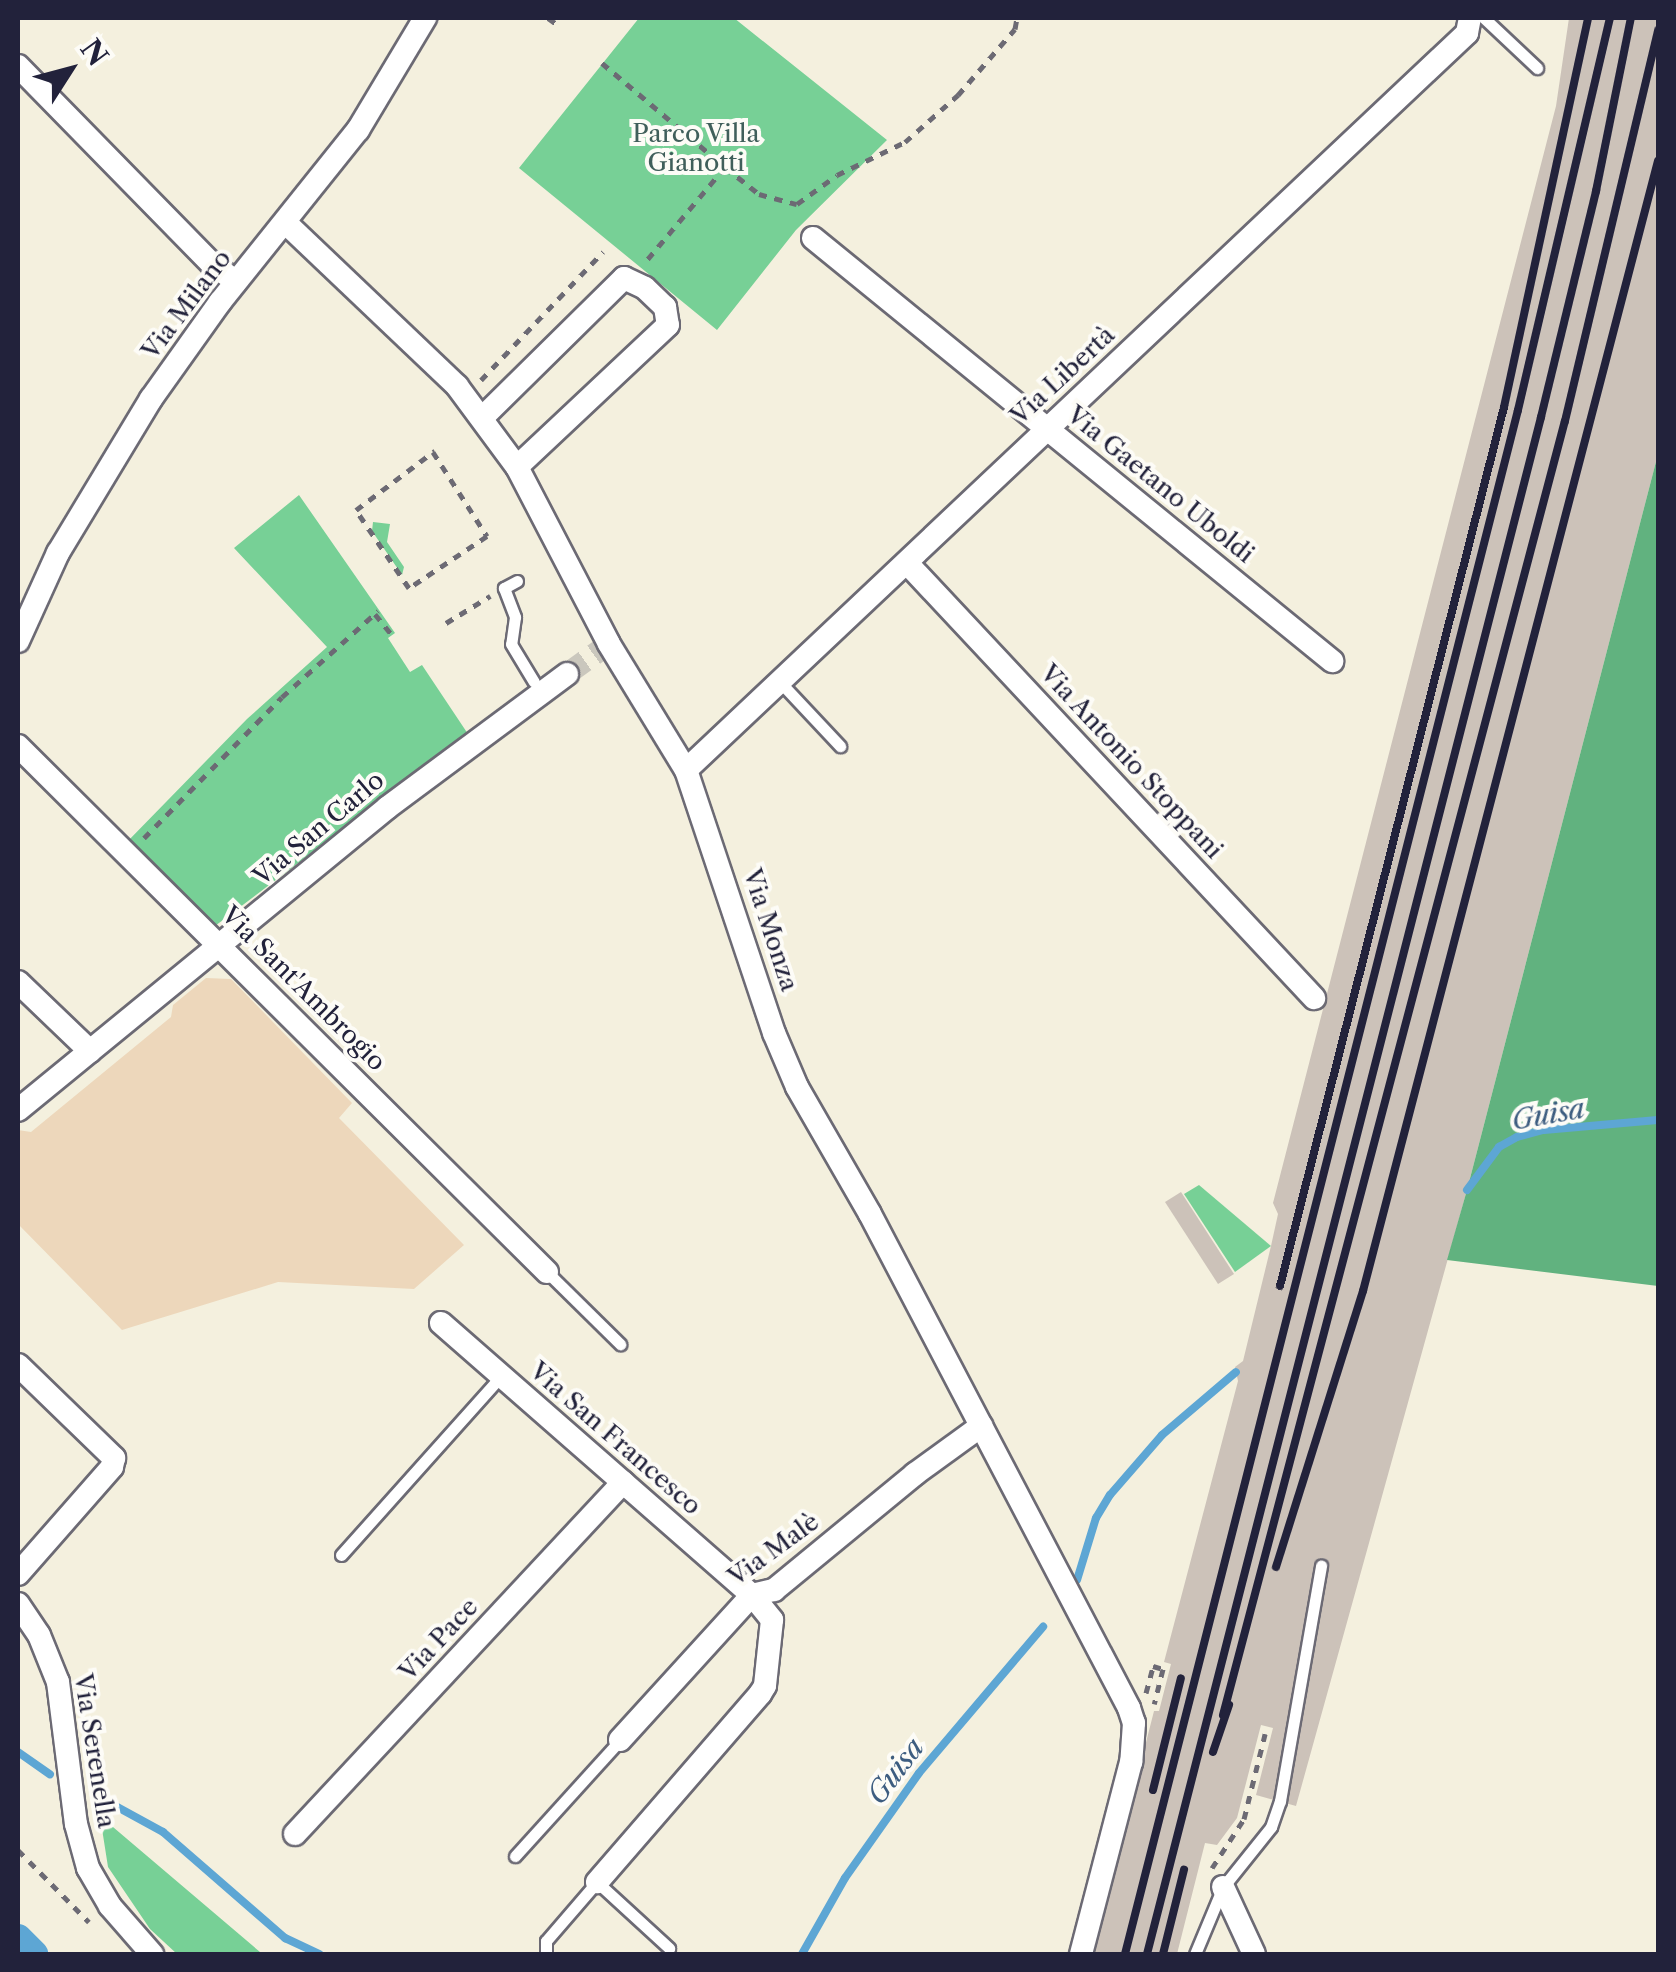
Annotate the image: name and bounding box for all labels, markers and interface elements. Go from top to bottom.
north arrow [20,20,120,120]
text: N [73,33,115,72]
park label: Parco Villa Gianotti [632,120,760,179]
street label: Via Milano [136,244,238,366]
street label: Via Libertà [1005,320,1121,432]
street label: Via Gaetano Uboldi [1060,400,1260,570]
street label: Via Antonio Stoppani [1033,658,1229,866]
street label: Via San Carlo [247,766,391,892]
street label: Via Monza [736,865,804,995]
street label: Via Sant'Ambrogio [214,900,392,1078]
water label: Guisa [1509,1091,1587,1137]
street label: Via San Francesco [523,1356,707,1522]
street label: Via Malè [723,1507,825,1593]
street label: Via Pace [393,1592,485,1688]
street label: Via Serenella [67,1671,121,1831]
water label: Guisa [859,1731,931,1811]

